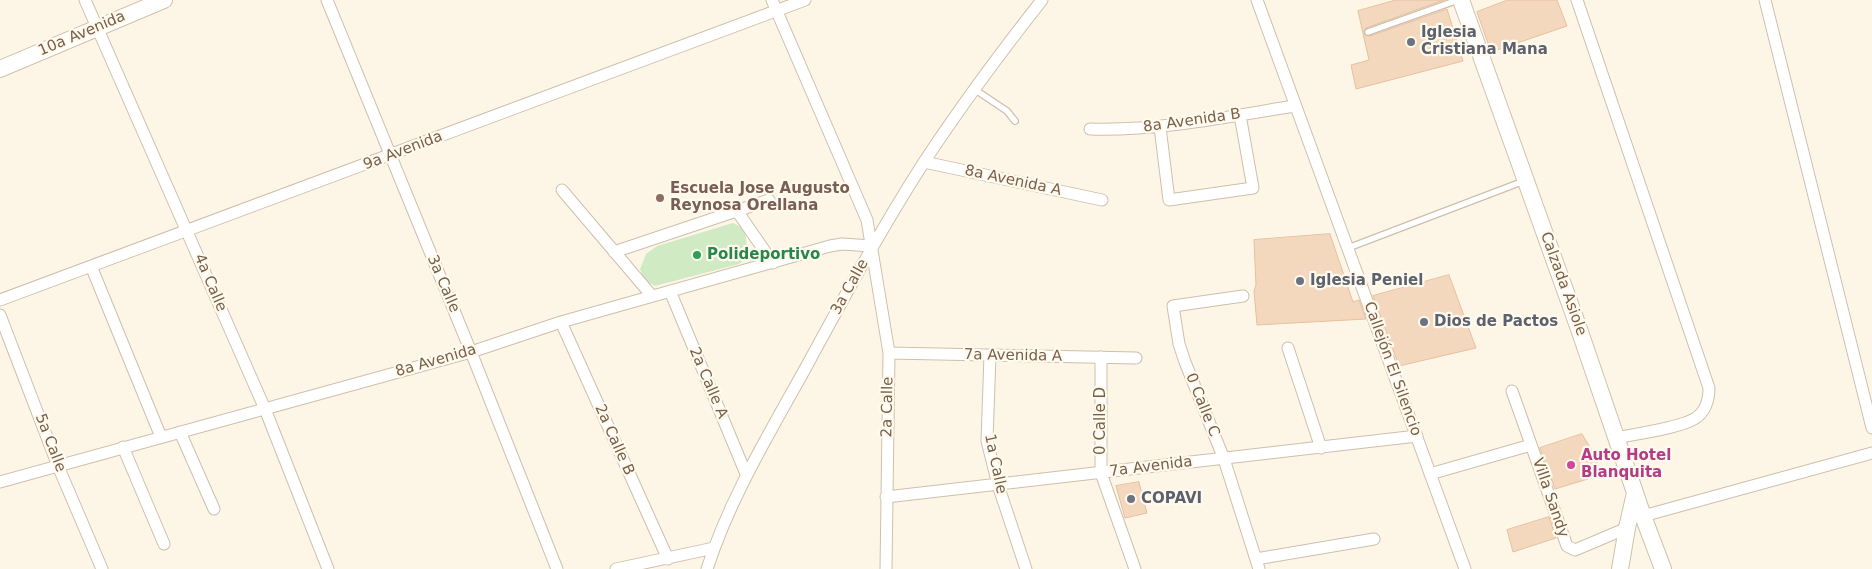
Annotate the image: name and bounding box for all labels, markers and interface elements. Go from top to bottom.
street label: 10a Avenida [36,8,128,60]
place label: Iglesia Cristiana Mana [1421,24,1548,59]
marker: Iglesia Cristiana Mana [1405,36,1417,48]
street label: 8a Avenida B [1142,105,1242,137]
street label: 9a Avenida [361,128,445,174]
street label: 8a Avenida A [963,162,1063,200]
place label: Escuela Jose Augusto Reynosa Orellana [670,180,850,215]
marker: Escuela Jose Augusto Reynosa Orellana [654,192,666,204]
street label: Calzada Asiole [1536,230,1590,338]
place label: Polideportivo [707,246,820,264]
marker: Polideportivo [691,249,703,261]
street label: 4a Calle [190,252,230,314]
street label: 3a Calle [423,253,463,315]
street label: 3a Calle [827,256,873,318]
place label: Iglesia Peniel [1310,272,1423,290]
marker: Iglesia Peniel [1294,275,1306,287]
street label: Callejón El Silencio [1359,299,1425,439]
place label: Dios de Pactos [1434,313,1558,331]
marker: Dios de Pactos [1418,316,1430,328]
street label: 8a Avenida [393,341,479,381]
street label: 2a Calle A [685,345,731,421]
street label: 7a Avenida A [964,346,1062,366]
street label: 0 Calle C [1181,371,1223,439]
street label: 2a Calle [878,376,898,438]
street label: 0 Calle D [1092,387,1110,455]
street label: 2a Calle B [590,402,638,478]
street label: 5a Calle [31,411,69,475]
street label: 1a Calle [980,432,1010,496]
place label: Auto Hotel Blanquita [1581,447,1671,482]
street label: 7a Avenida [1109,453,1193,481]
street label: Villa Sandy [1528,456,1572,540]
marker: Auto Hotel Blanquita [1565,459,1577,471]
place label: COPAVI [1141,490,1202,508]
marker: COPAVI [1125,493,1137,505]

